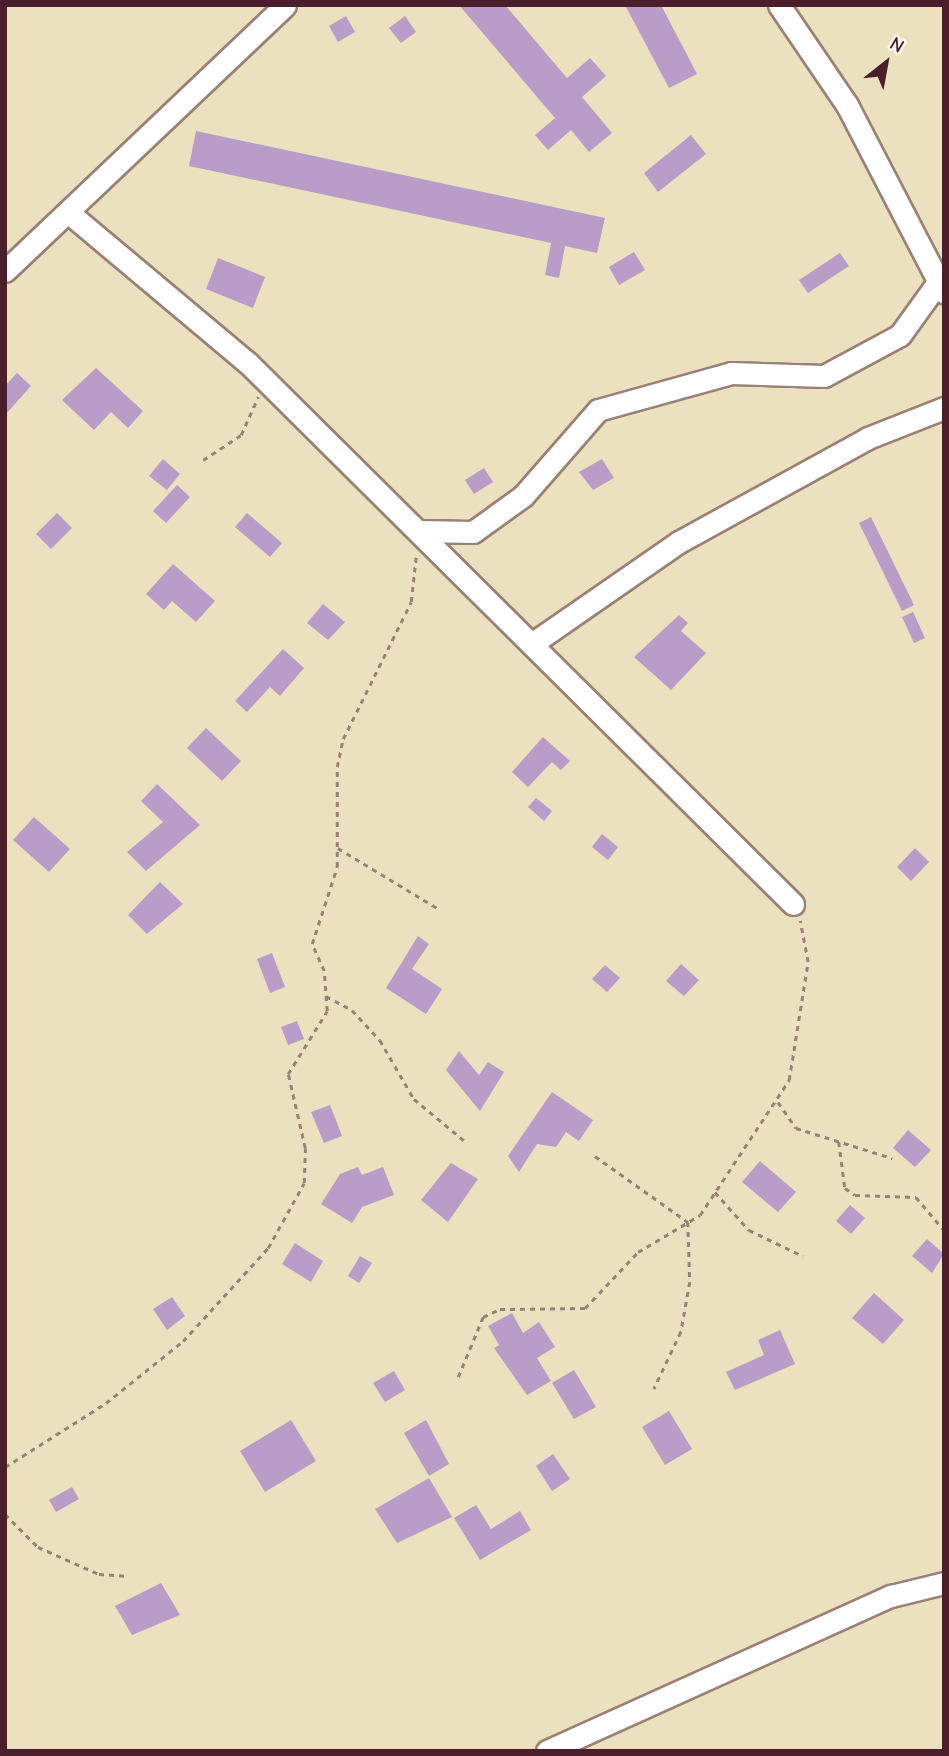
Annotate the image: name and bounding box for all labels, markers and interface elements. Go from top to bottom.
north arrow [851,28,921,98]
text: N [886,32,908,58]

